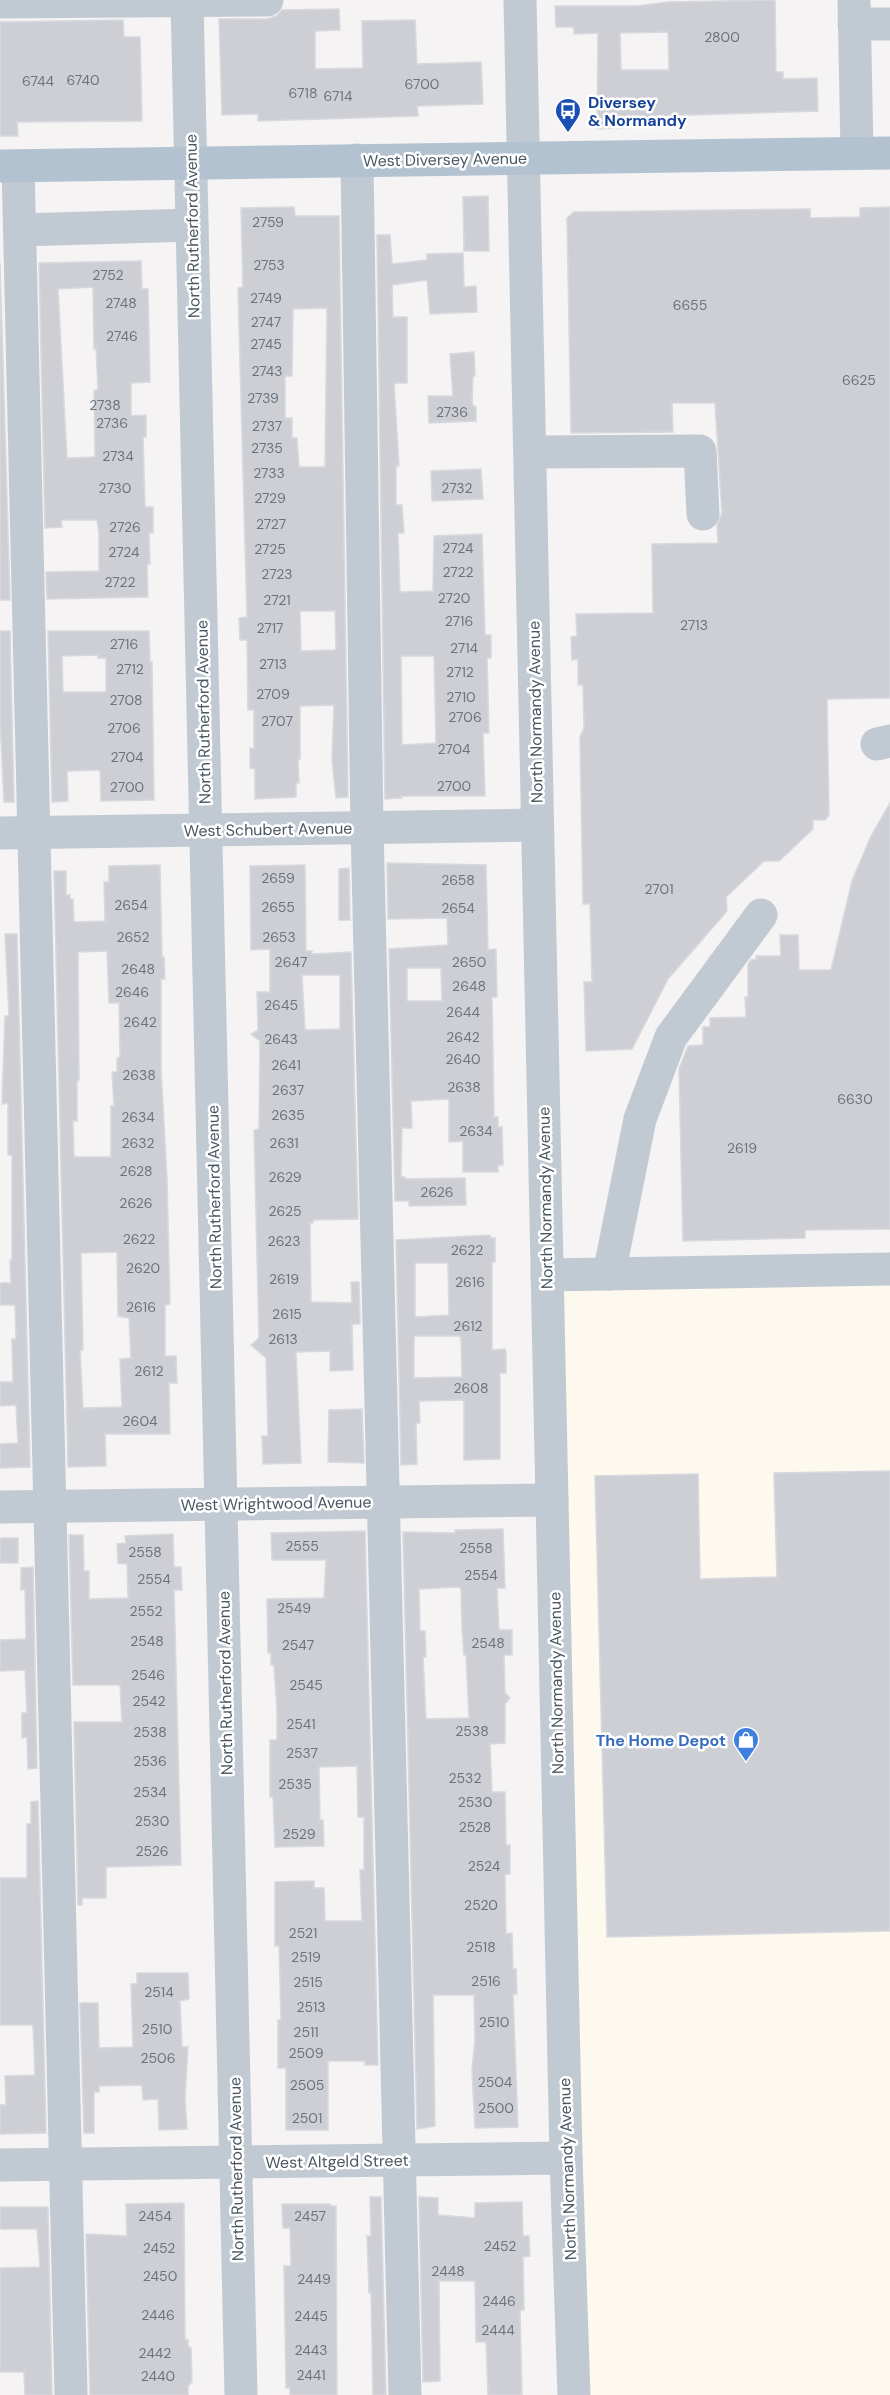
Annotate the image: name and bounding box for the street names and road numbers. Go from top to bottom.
street label: North Rutherford Avenue [180,134,205,318]
street label: West Diversey Avenue [363,148,527,171]
street label: North Rutherford Avenue [191,620,216,804]
street label: North Normandy Avenue [523,621,548,803]
street label: West Schubert Avenue [183,818,353,841]
street label: North Rutherford Avenue [202,1105,227,1289]
street label: North Normandy Avenue [533,1107,558,1289]
street label: West Wrightwood Avenue [180,1491,372,1516]
street label: North Rutherford Avenue [213,1591,238,1775]
street label: North Normandy Avenue [544,1592,569,1774]
street label: North Rutherford Avenue [224,2077,249,2261]
street label: North Normandy Avenue [554,2077,581,2260]
street label: West Altgeld Street [265,2150,409,2173]

